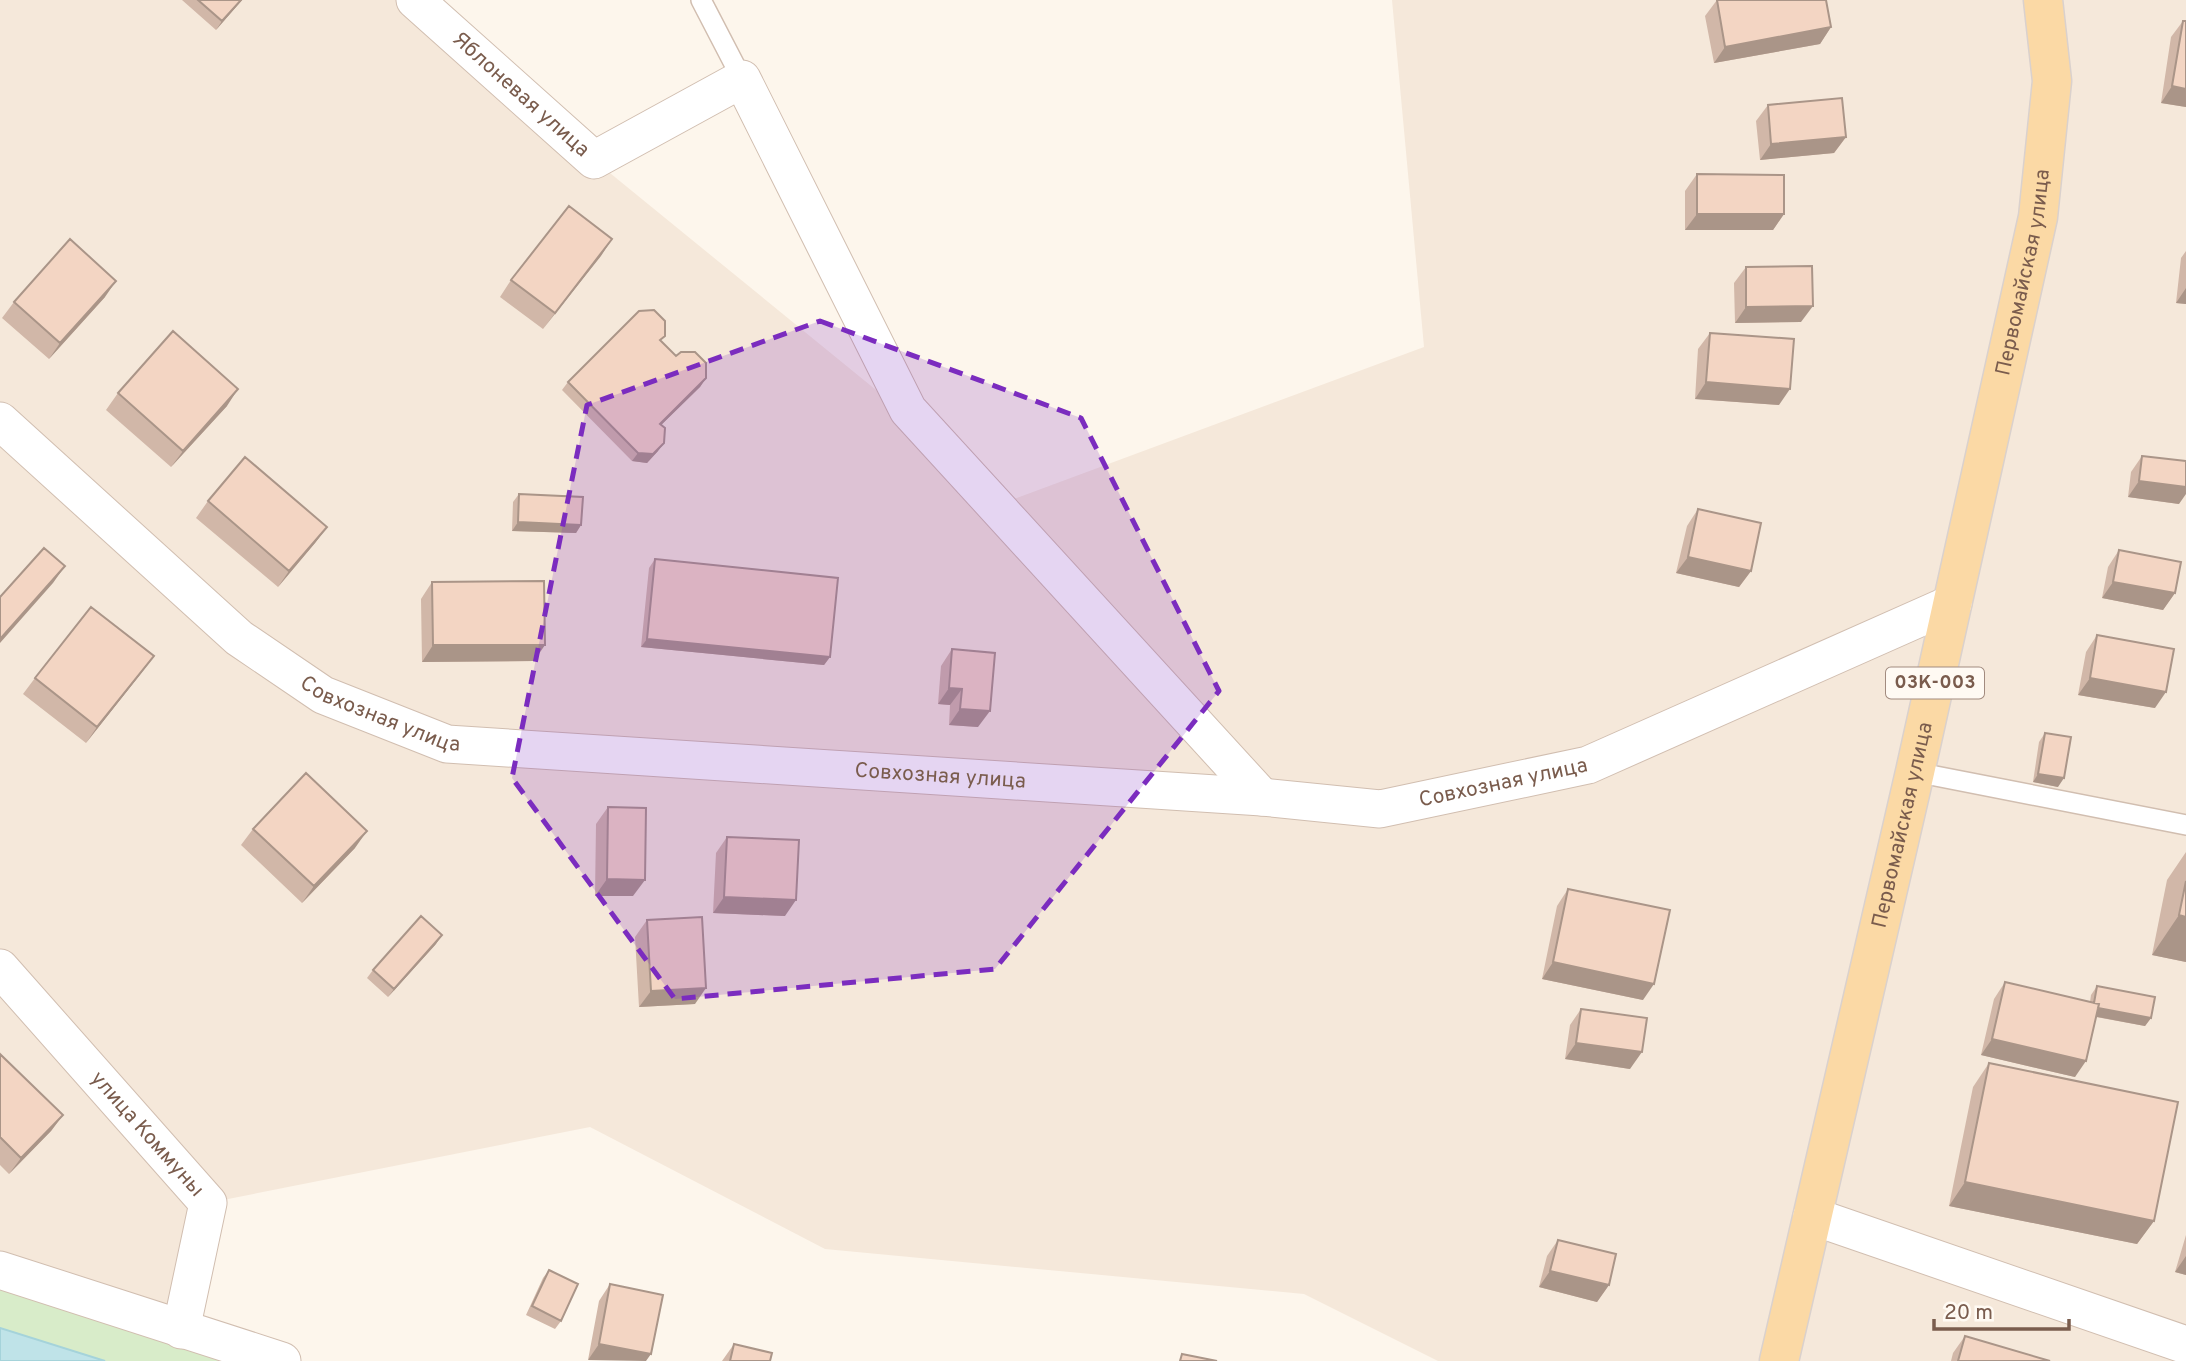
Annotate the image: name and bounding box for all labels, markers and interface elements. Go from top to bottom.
street label: Яблоневая улица [446,26,595,163]
street label: Первомайская улица [1990,168,2056,378]
road number: 03К-003 [1886,668,1984,698]
street label: Совхозная улица [295,670,461,758]
street label: Первомайская улица [1866,720,1939,931]
street label: Совхозная улица [1416,752,1590,814]
street label: Совхозная улица [854,757,1027,795]
street label: улица Коммуны [84,1066,210,1203]
scale bar [1934,1288,2069,1332]
text: 20 m [1944,1300,1993,1327]

